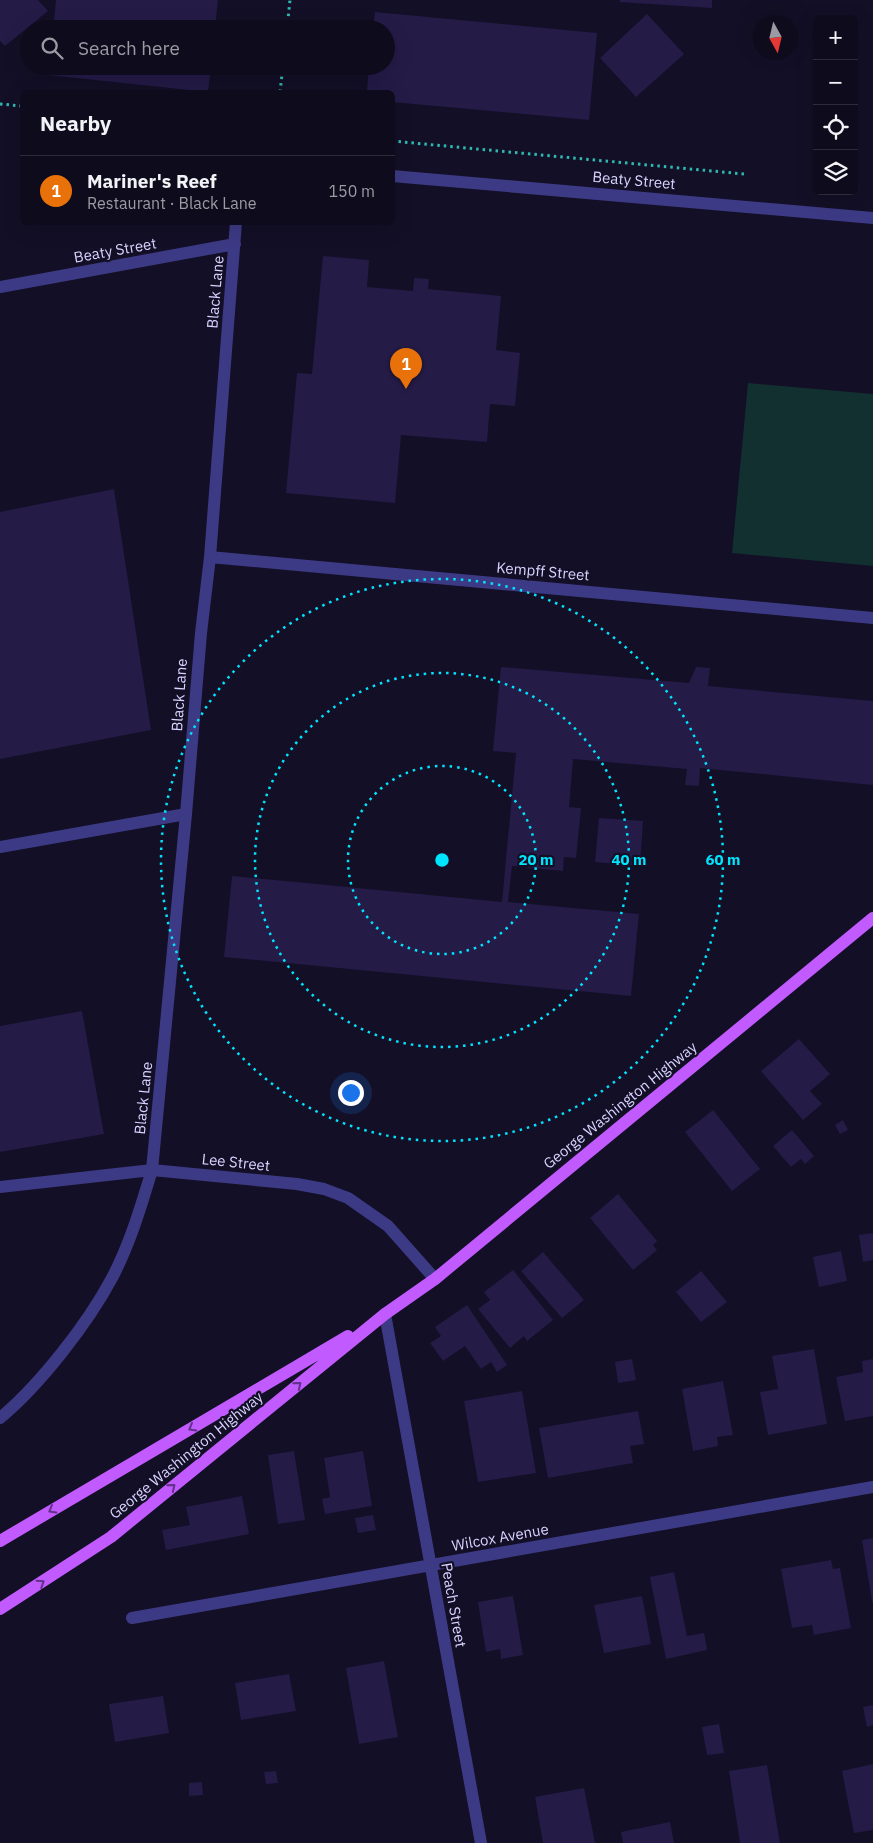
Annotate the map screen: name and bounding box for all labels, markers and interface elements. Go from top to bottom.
north arrow [753,15,798,60]
map controls [813,15,858,195]
button: + [813,15,858,60]
search box [20,20,395,75]
icon: search [38,34,66,62]
text: Search here [78,36,180,60]
button: − [813,60,858,105]
button: locate [813,105,858,150]
text: Nearby [40,109,111,137]
button: layers [813,150,858,195]
street label: Beaty Street [592,167,676,193]
text: Mariner's Reef [87,169,217,193]
text: 1 [51,181,61,201]
text: 150 m [328,181,375,201]
text: Restaurant · Black Lane [87,193,257,213]
street label: Beaty Street [72,233,158,267]
street label: Black Lane [202,255,228,329]
pin: 1 [390,348,422,389]
street label: Kempff Street [496,557,590,585]
street label: Black Lane [167,658,191,732]
text: 20 m [519,850,553,869]
text: 40 m [612,850,646,869]
text: 60 m [706,850,740,869]
centre of rings [433,851,451,869]
street label: George Washington Highway [539,1037,701,1173]
street label: Black Lane [130,1061,156,1135]
your location [338,1080,364,1106]
street label: Lee Street [201,1149,271,1175]
one-way arrow [292,1382,301,1390]
street label: George Washington Highway [105,1387,267,1523]
one-way arrow [189,1421,198,1431]
one-way arrow [166,1485,175,1493]
one-way arrow [48,1504,57,1514]
street label: Wilcox Avenue [450,1519,550,1555]
street label: Peach Street [437,1561,471,1649]
one-way arrow [36,1579,45,1589]

